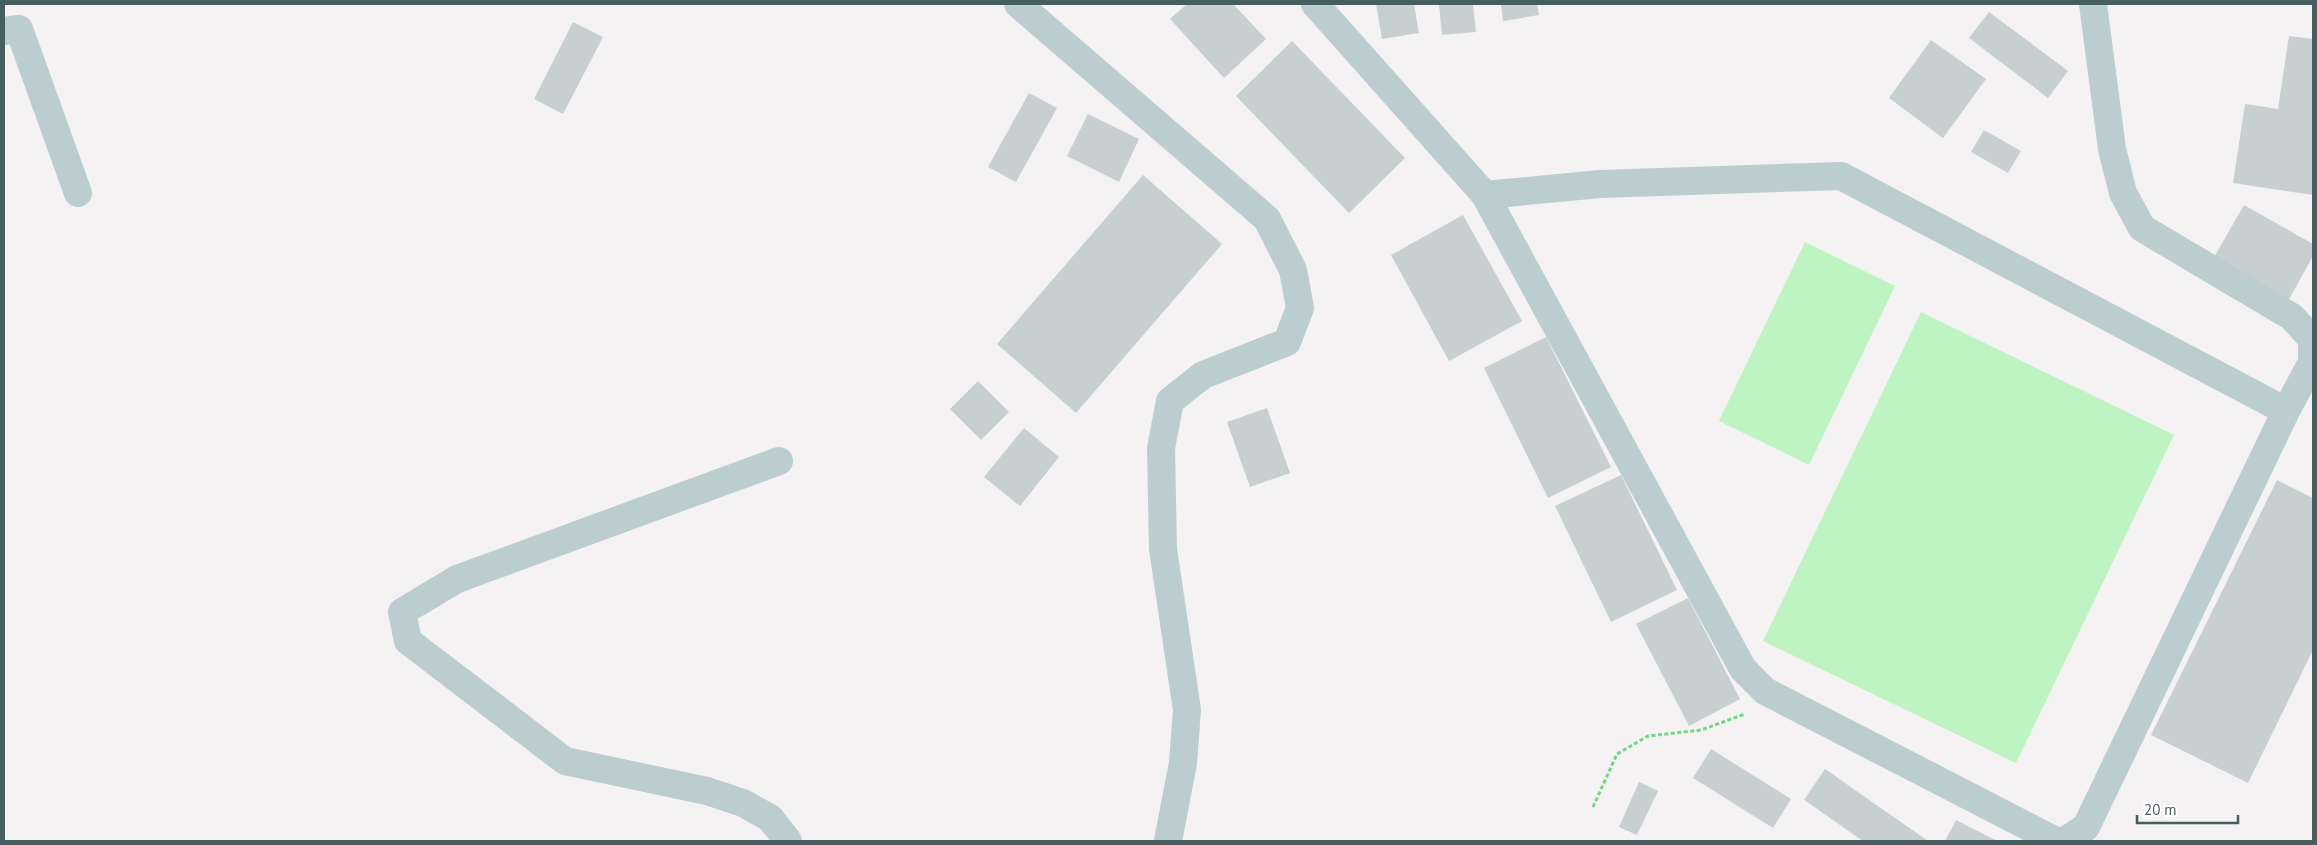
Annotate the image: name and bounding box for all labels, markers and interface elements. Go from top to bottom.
scale bar [2137,792,2238,824]
text: 20 m [2144,800,2177,819]

